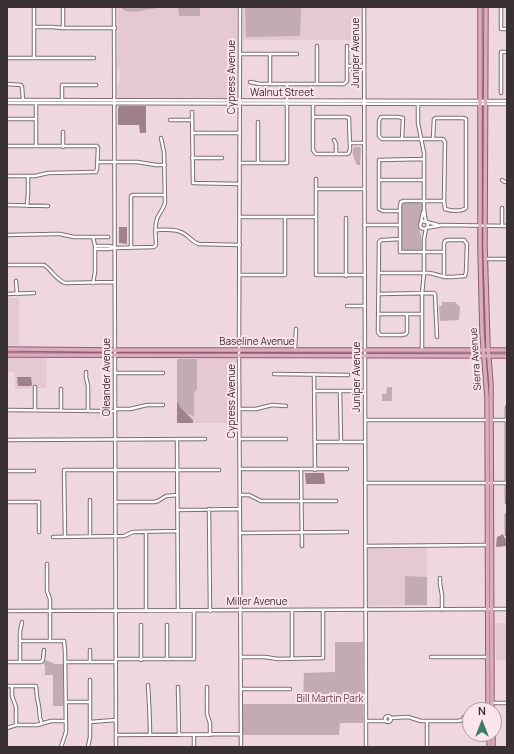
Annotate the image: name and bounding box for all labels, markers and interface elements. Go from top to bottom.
street label: Juniper Avenue [350,18,362,88]
street label: Cypress Avenue [226,40,238,114]
street label: Walnut Street [250,87,314,99]
street label: Sierra Avenue [468,327,484,391]
street label: Baseline Avenue [219,336,295,348]
street label: Oleander Avenue [101,338,113,416]
street label: Juniper Avenue [351,342,363,412]
street label: Cypress Avenue [226,364,238,438]
street label: Miller Avenue [226,596,288,608]
park label: Bill Martin Park [297,693,363,705]
north arrow [462,702,502,742]
text: N [478,703,486,718]

